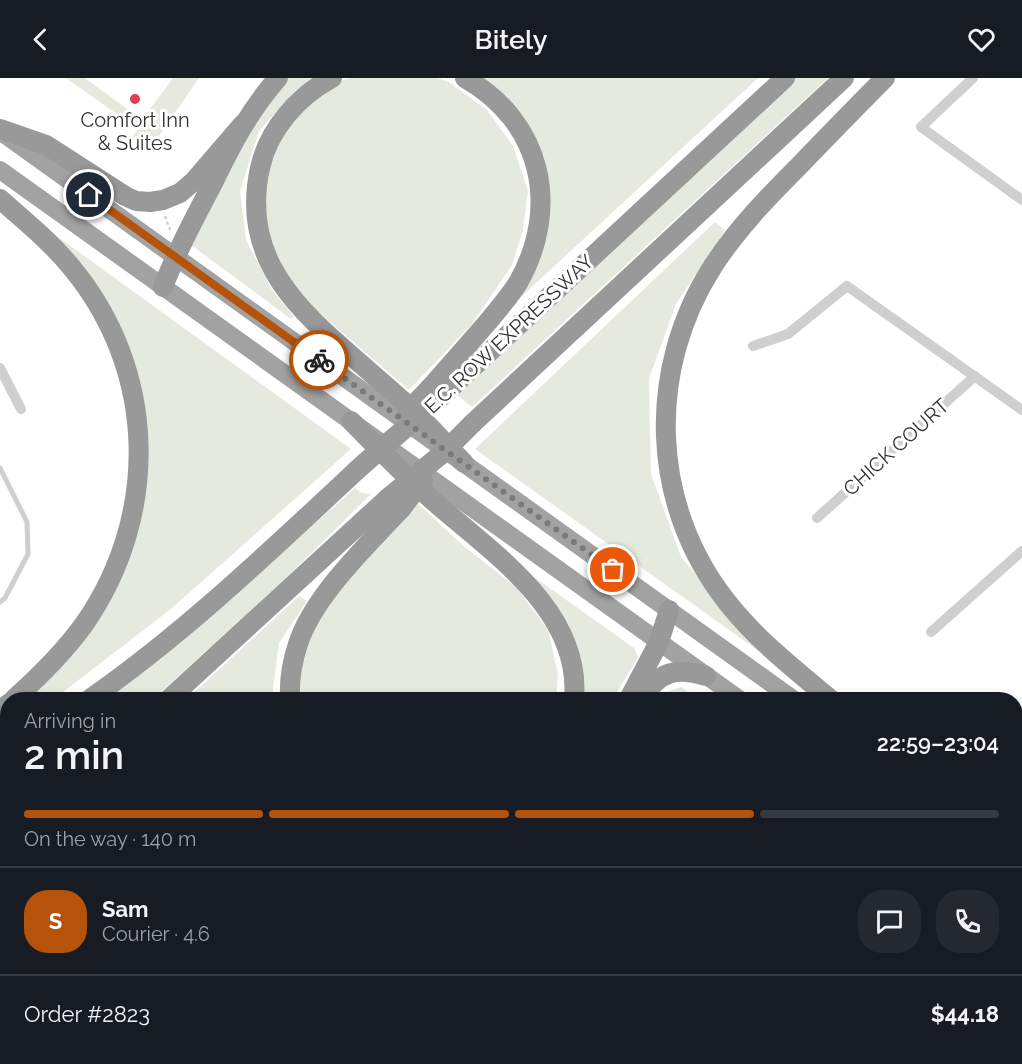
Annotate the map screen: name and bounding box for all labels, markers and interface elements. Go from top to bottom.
icon: back [24,23,57,56]
icon: heart [965,23,998,56]
text: Bitely [475,24,547,55]
marker: Comfort Inn & Suites [128,92,142,106]
place label: Comfort Inn & Suites [80,108,190,155]
pin [63,169,114,220]
icon: home [72,178,105,211]
street label: E.C. ROW EXPRESSWAY [420,249,598,419]
courier [289,330,349,390]
icon: bike [303,344,336,377]
street label: CHICK COURT [838,393,954,501]
pin [587,544,638,595]
icon: bag [596,553,629,586]
text: Arriving in [24,709,116,733]
text: 22:59–23:04 [877,730,999,756]
text: 2 min [24,732,124,778]
text: On the way · 140 m [24,827,196,851]
button: chat [858,890,921,953]
button: phone [936,890,999,953]
text: Sam [102,896,149,922]
text: S [49,908,62,934]
text: Courier · 4.6 [102,922,210,946]
text: Order #2823 [24,1001,150,1027]
text: $44.18 [931,1001,999,1027]

